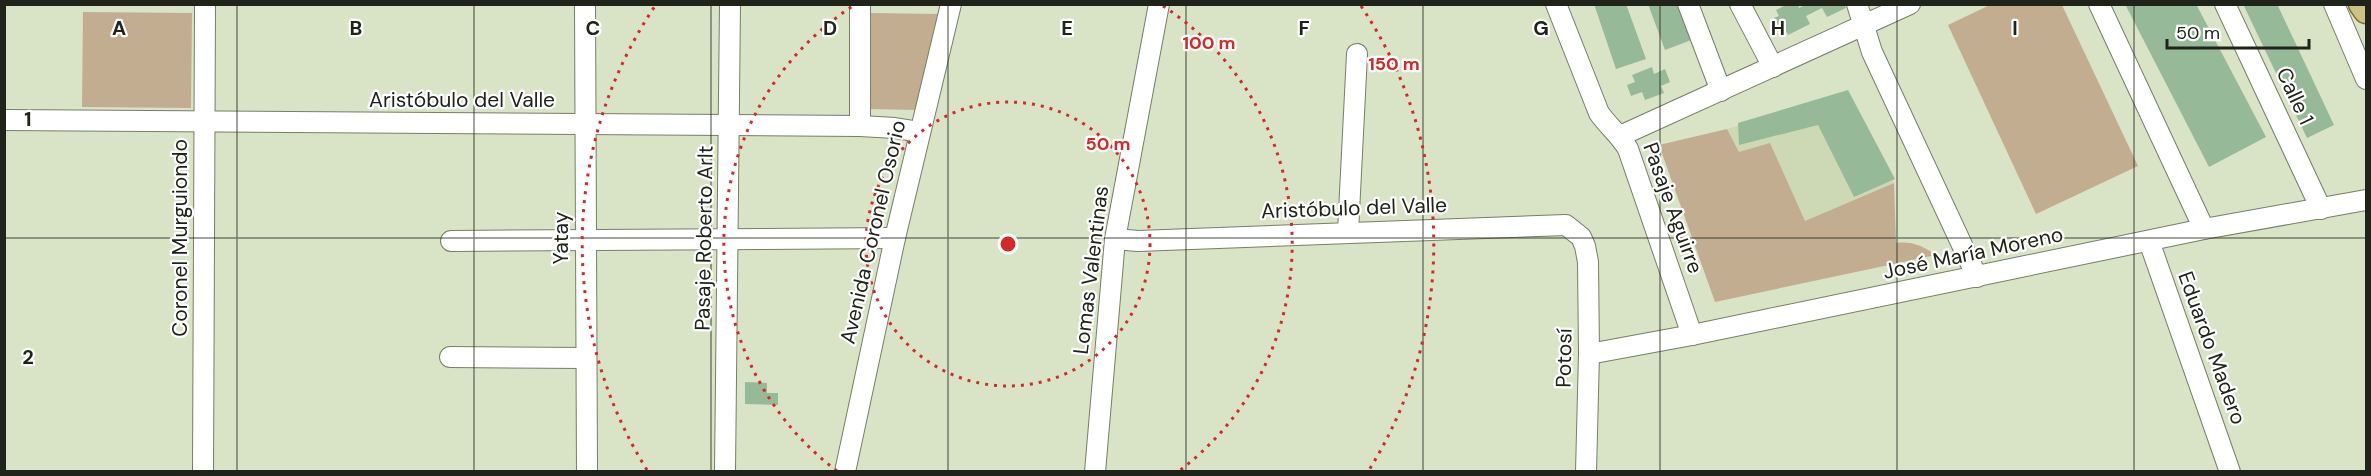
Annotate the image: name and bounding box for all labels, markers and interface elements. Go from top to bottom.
scale bar [2167,12,2310,50]
text: A [112,15,126,41]
text: B [350,15,362,41]
text: C [586,15,600,41]
text: D [823,15,837,41]
text: E [1061,15,1073,41]
text: F [1298,15,1310,41]
text: G [1533,15,1549,41]
text: H [1771,15,1785,41]
text: I [2012,15,2018,41]
text: 50 m [2176,21,2220,45]
text: 100 m [1182,31,1236,55]
text: 150 m [1368,52,1420,76]
street label: Calle 1 [2270,63,2320,129]
street label: Aristóbulo del Valle [369,86,555,114]
text: 1 [24,106,32,132]
street label: Avenida Coronel Osorio [834,117,912,347]
text: 50 m [1085,132,1131,156]
street label: Coronel Murguiondo [166,139,194,337]
street label: Pasaje Aguirre [1636,139,1710,277]
street label: Pasaje Roberto Arlt [688,145,720,331]
street label: Lomas Valentinas [1067,184,1115,356]
street label: Aristóbulo del Valle [1261,191,1448,225]
street label: Yatay [547,211,575,264]
street label: José María Moreno [1880,220,2066,286]
centre of rings [998,234,1018,254]
street label: Eduardo Madero [2171,268,2253,428]
street label: Potosí [1549,328,1579,388]
text: 2 [22,344,34,370]

